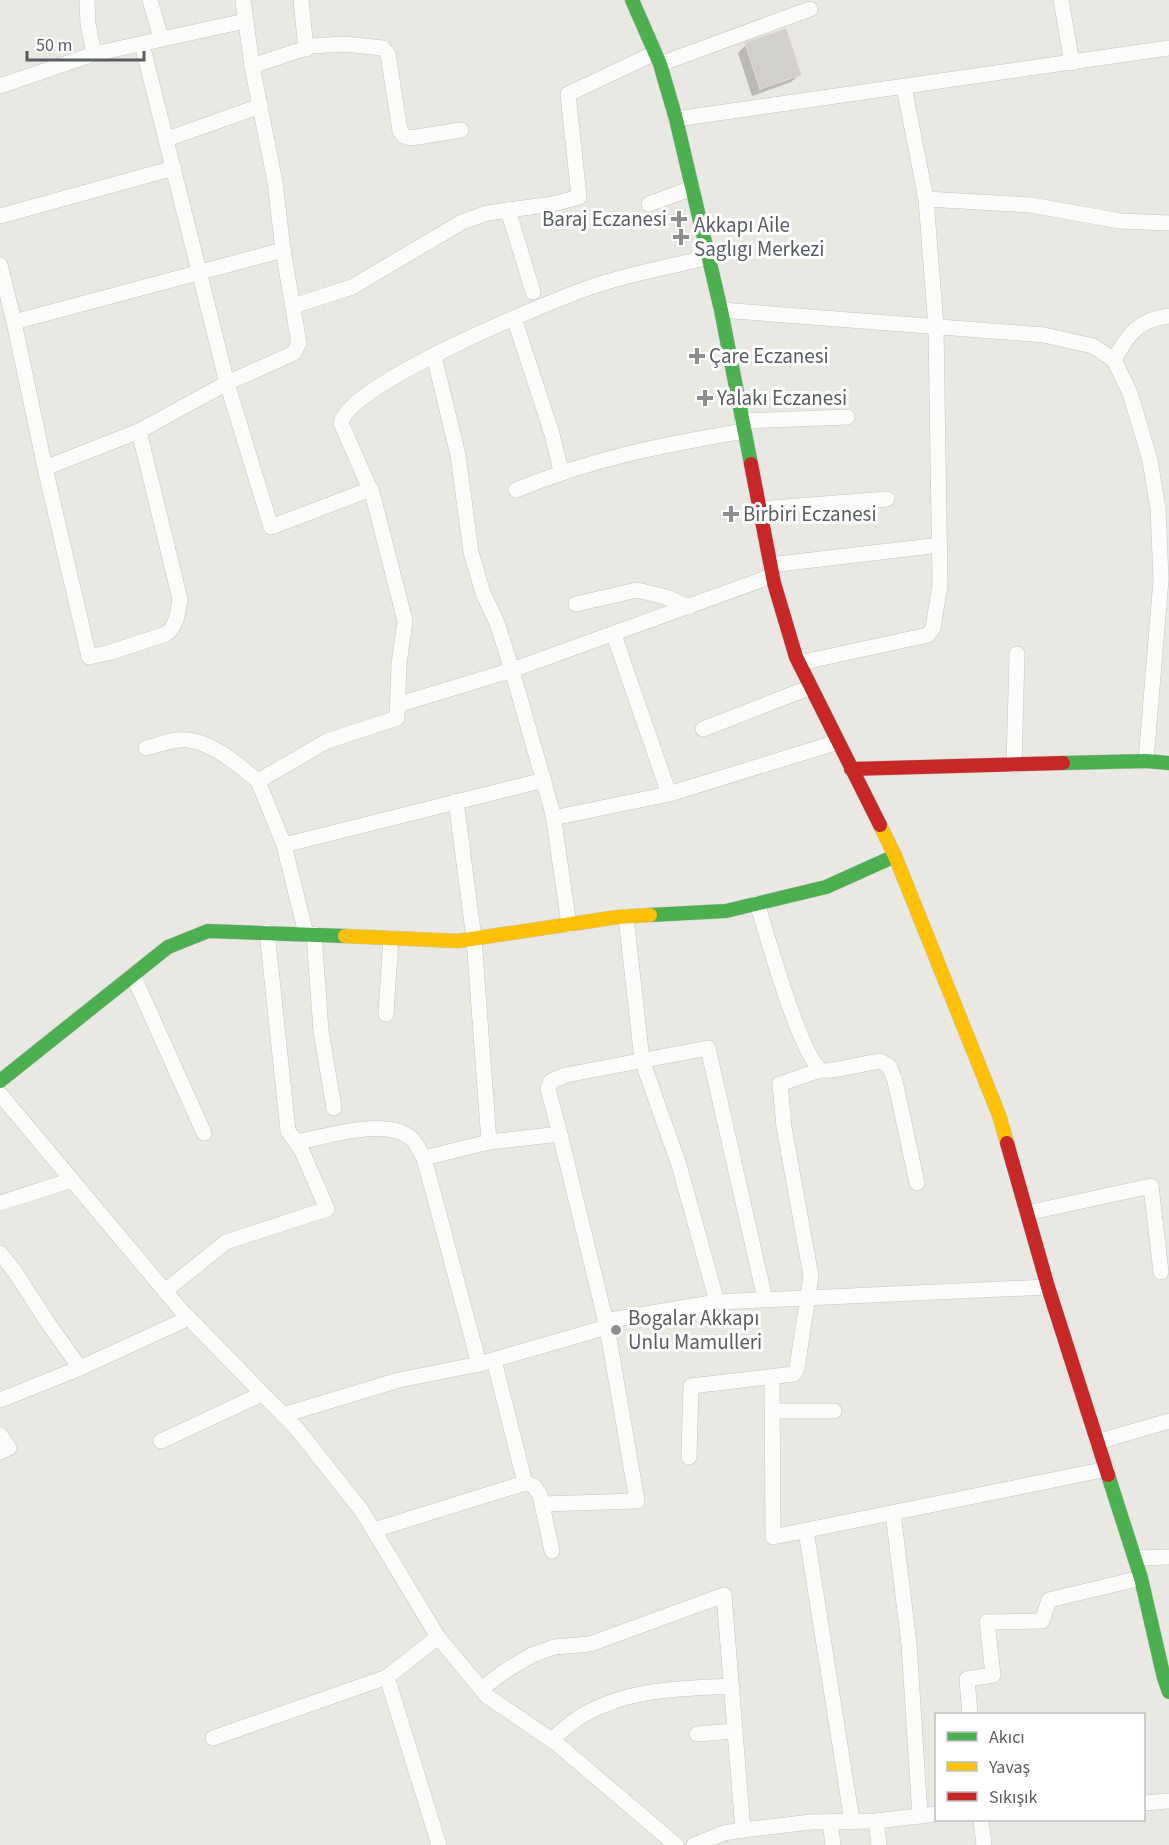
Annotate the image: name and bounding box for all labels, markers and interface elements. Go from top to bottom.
scale bar [27,24,144,62]
text: 50 m [36,33,72,58]
place label: Baraj Eczanesi [542,204,667,234]
place label: Akkapı Aile Saglıgı Merkezi [694,210,824,264]
marker: Baraj Eczanesi [672,212,686,226]
marker: Akkapı Aile Saglıgı Merkezi [672,228,690,246]
place label: Çare Eczanesi [709,341,829,371]
marker: Çare Eczanesi [690,349,704,363]
place label: Yalakı Eczanesi [716,383,847,413]
marker: Yalakı Eczanesi [698,391,712,405]
place label: Birbiri Eczanesi [743,499,877,529]
marker: Birbiri Eczanesi [724,507,738,521]
place label: Bogalar Akkapı Unlu Mamulleri [628,1303,762,1357]
marker: Bogalar Akkapı Unlu Mamulleri [609,1323,623,1337]
legend [935,1713,1145,1821]
text: Akıcı [989,1725,1025,1750]
text: Yavaş [988,1755,1030,1780]
text: Sıkışık [989,1785,1037,1810]

